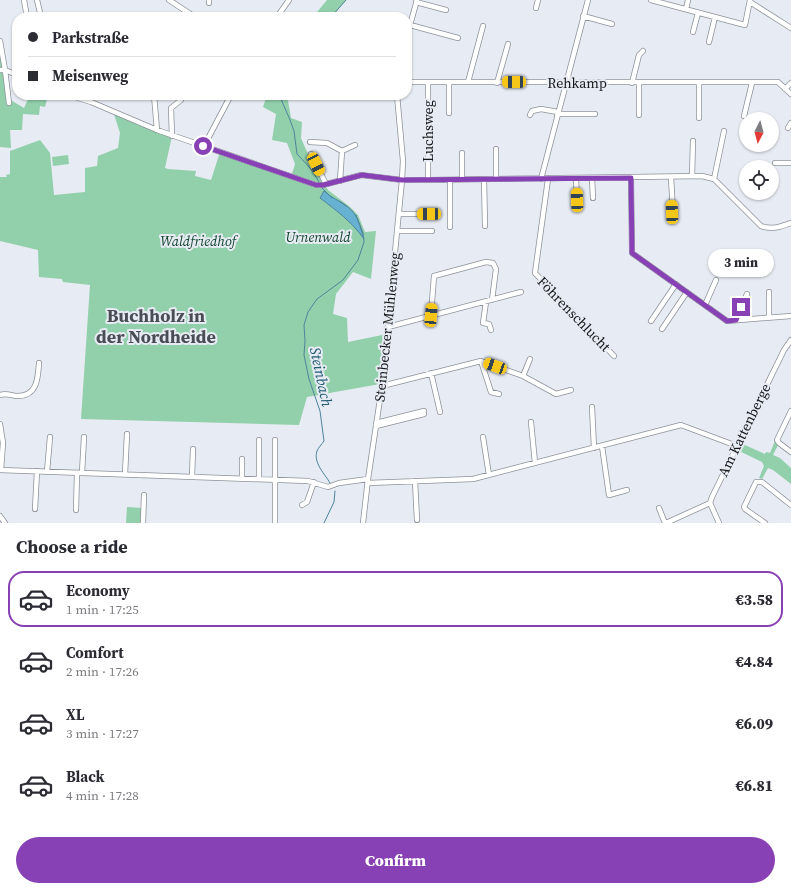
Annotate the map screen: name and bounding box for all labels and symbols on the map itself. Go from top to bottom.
street label: Rehkamp [547,73,607,93]
car [502,76,526,88]
street label: Luchsweg [418,100,438,162]
north arrow [739,112,779,152]
route start [194,137,212,155]
car [305,151,327,177]
car [571,188,583,212]
car [666,200,678,224]
car [417,208,441,220]
park label: Urnenwald [285,227,351,247]
park label: Waldfriedhof [160,231,239,251]
callout: 3 min [708,249,774,277]
street label: Steinbecker Mühlenweg [369,251,405,403]
street label: Föhrenschlucht [533,272,615,356]
route end [732,298,750,316]
district label: Buchholz in der Nordheide [96,303,216,349]
car [424,303,438,327]
water label: Steinbach [305,345,338,409]
car [482,356,508,376]
street label: Am Kattenberge [713,380,775,480]

